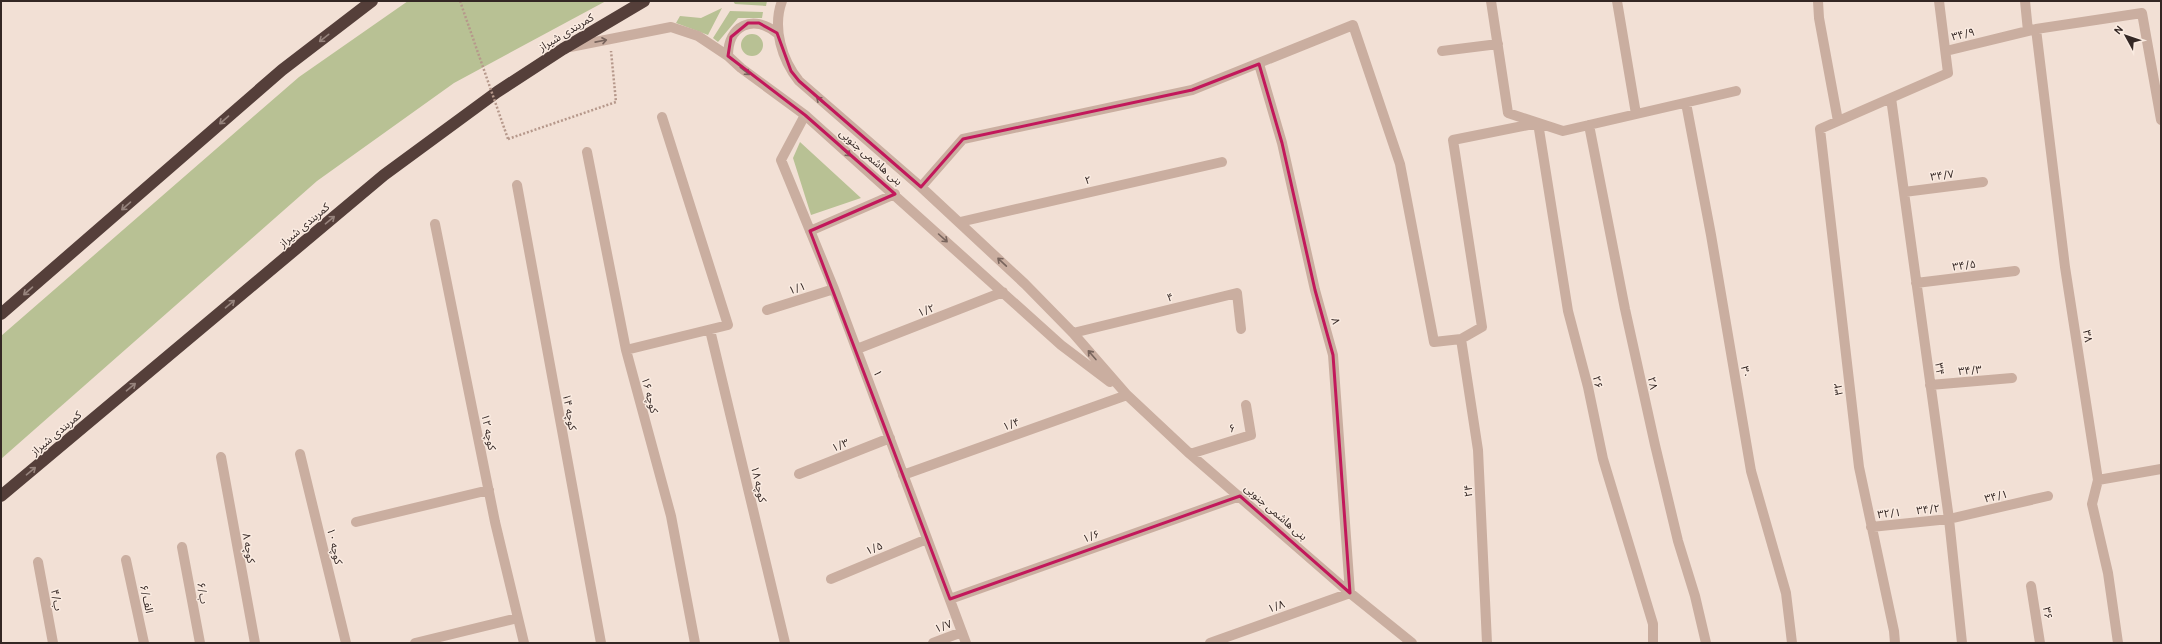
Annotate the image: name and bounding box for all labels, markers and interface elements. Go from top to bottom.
street label: کمربندی شیراز [536,11,597,55]
north arrow [2106,16,2146,56]
text: N [2111,23,2126,37]
street label: ۳۴/۹ [1950,25,1976,43]
one-way arrow [319,33,330,42]
one-way arrow [594,37,607,45]
one-way arrow [739,66,750,75]
one-way arrow [816,96,827,105]
one-way arrow [219,116,229,125]
street label: بنی هاشمی جنوبی [837,127,905,188]
one-way arrow [841,147,851,156]
street label: ۳۴/۷ [1930,168,1955,183]
street label: ۲ [1084,173,1093,188]
street label: کمربندی شیراز [276,200,333,251]
one-way arrow [121,201,131,210]
one-way arrow [324,216,335,225]
one-way arrow [938,233,948,243]
one-way arrow [997,257,1007,266]
street label: ۳۴/۵ [1952,258,1977,273]
street label: ۱/۱ [787,280,807,297]
one-way arrow [23,286,33,295]
street label: ۴ [1165,290,1175,305]
one-way arrow [225,299,236,308]
street label: ۱/۲ [916,301,937,320]
street label: ۸ [1328,316,1343,327]
street label: ۳۸ [2080,329,2095,344]
one-way arrow [1088,350,1097,360]
street label: ۳۴ [1932,362,1947,376]
street label: ۳۴/۳ [1958,363,1982,378]
street label: ۳۰ [1738,365,1753,379]
street label: ۱ [870,368,885,378]
street label: ۲۶ [1590,375,1605,390]
street label: کوچه ۱۶ [637,376,661,415]
street label: ۲۸ [1645,376,1660,391]
street label: ۳۲ [1831,382,1846,396]
one-way arrow [125,383,136,392]
street label: کوچه ۱۴ [559,393,579,432]
street label: کمربندی شیراز [28,408,85,459]
street label: کوچه ۱۲ [478,413,498,452]
street label: ۱/۴ [1001,415,1022,434]
street label: ۶ [1227,421,1237,436]
street label: ۱/۳ [830,436,851,455]
street label: کوچه ۱۸ [747,465,769,504]
one-way arrow [26,466,36,475]
street label: بنی هاشمی جنوبی [1242,482,1310,543]
street label: ۲۴ [1462,484,1475,498]
street label: ۳۴/۱ [1983,487,2009,505]
street label: ۳۴/۲ [1916,502,1940,517]
street label: ۳۲/۱ [1877,506,1901,521]
street label: کوچه ۱۰ [323,527,345,566]
street label: ۱/۶ [1081,527,1102,546]
street label: کوچه ۸ [238,532,258,565]
street label: ۱/۵ [864,539,885,558]
street label: ب/۶ [194,581,211,605]
street label: ۶/الف [137,584,156,614]
street label: ۴/ب [48,588,65,612]
street label: ۱/۸ [1266,597,1287,616]
street label: ۳۶ [2040,606,2055,620]
street label: ۱/۷ [933,617,954,636]

